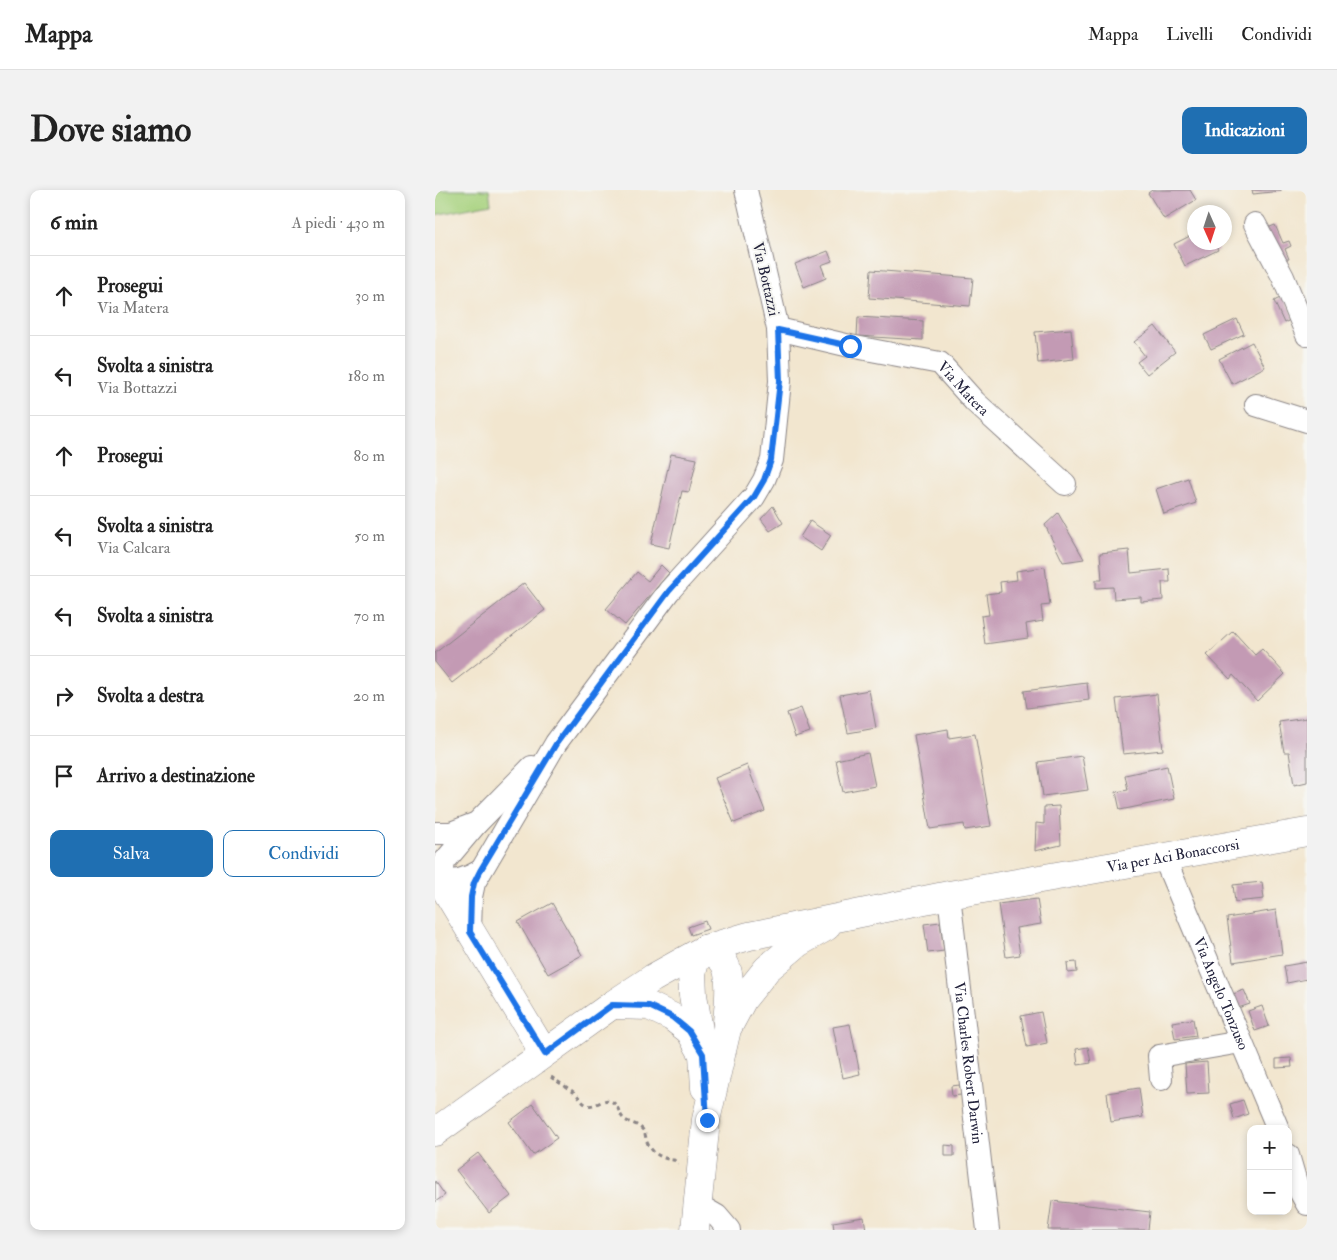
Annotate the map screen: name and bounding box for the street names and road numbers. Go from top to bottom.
street label: Via Bottazzi [748,240,783,318]
street label: Via Matera [933,358,993,421]
street label: Via per Aci Bonaccorsi [1105,835,1241,877]
street label: Via Angelo Tonzuso [1189,934,1253,1053]
street label: Via Charles Robert Darwin [949,981,987,1145]

